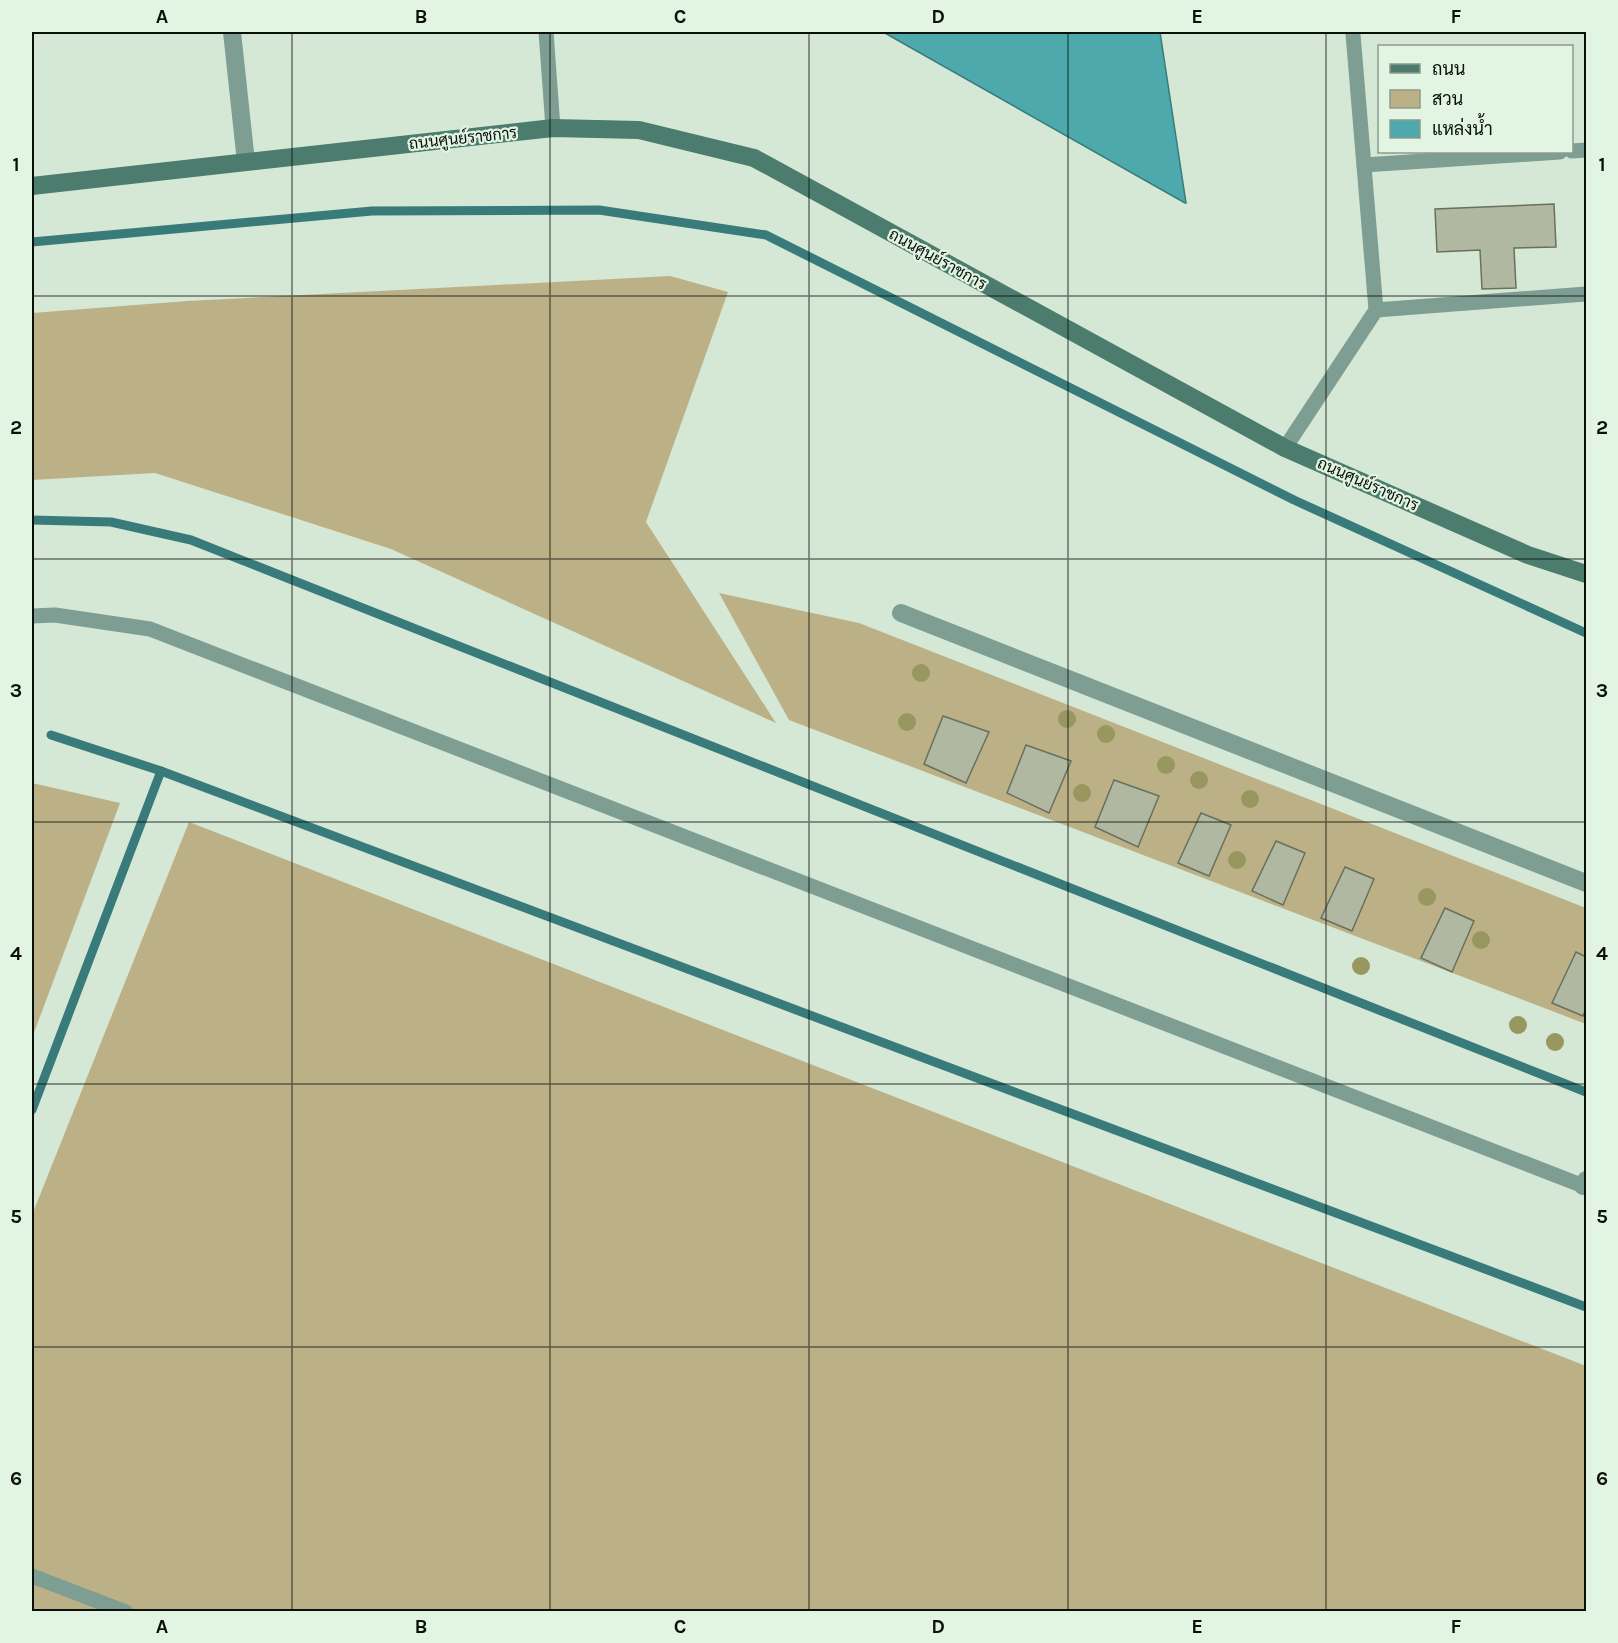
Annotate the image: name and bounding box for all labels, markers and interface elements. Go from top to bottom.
text: A [156,5,169,28]
text: B [415,5,427,28]
text: C [674,5,686,28]
text: D [931,5,945,28]
text: E [1191,5,1203,28]
text: F [1451,5,1462,28]
legend [1378,45,1573,153]
text: ถนน [1432,58,1465,80]
text: สวน [1432,88,1463,110]
text: แหล่งน้ำ [1432,113,1493,140]
street label: ถนนศูนย์ราชการ [408,120,518,155]
text: 1 [12,153,20,176]
text: 1 [1598,153,1606,176]
street label: ถนนศูนย์ราชการ [885,222,992,296]
text: 2 [10,416,22,439]
text: 2 [1596,416,1608,439]
street label: ถนนศูนย์ราชการ [1314,450,1423,517]
text: 3 [10,679,22,702]
text: 3 [1596,679,1608,702]
text: 4 [10,942,22,965]
text: 4 [1596,942,1608,965]
text: 5 [10,1205,22,1228]
text: 5 [1596,1205,1608,1228]
text: 6 [10,1467,22,1490]
text: 6 [1596,1467,1608,1490]
text: A [156,1615,169,1638]
text: B [415,1615,427,1638]
text: C [674,1615,686,1638]
text: D [931,1615,945,1638]
text: E [1191,1615,1203,1638]
text: F [1451,1615,1462,1638]

